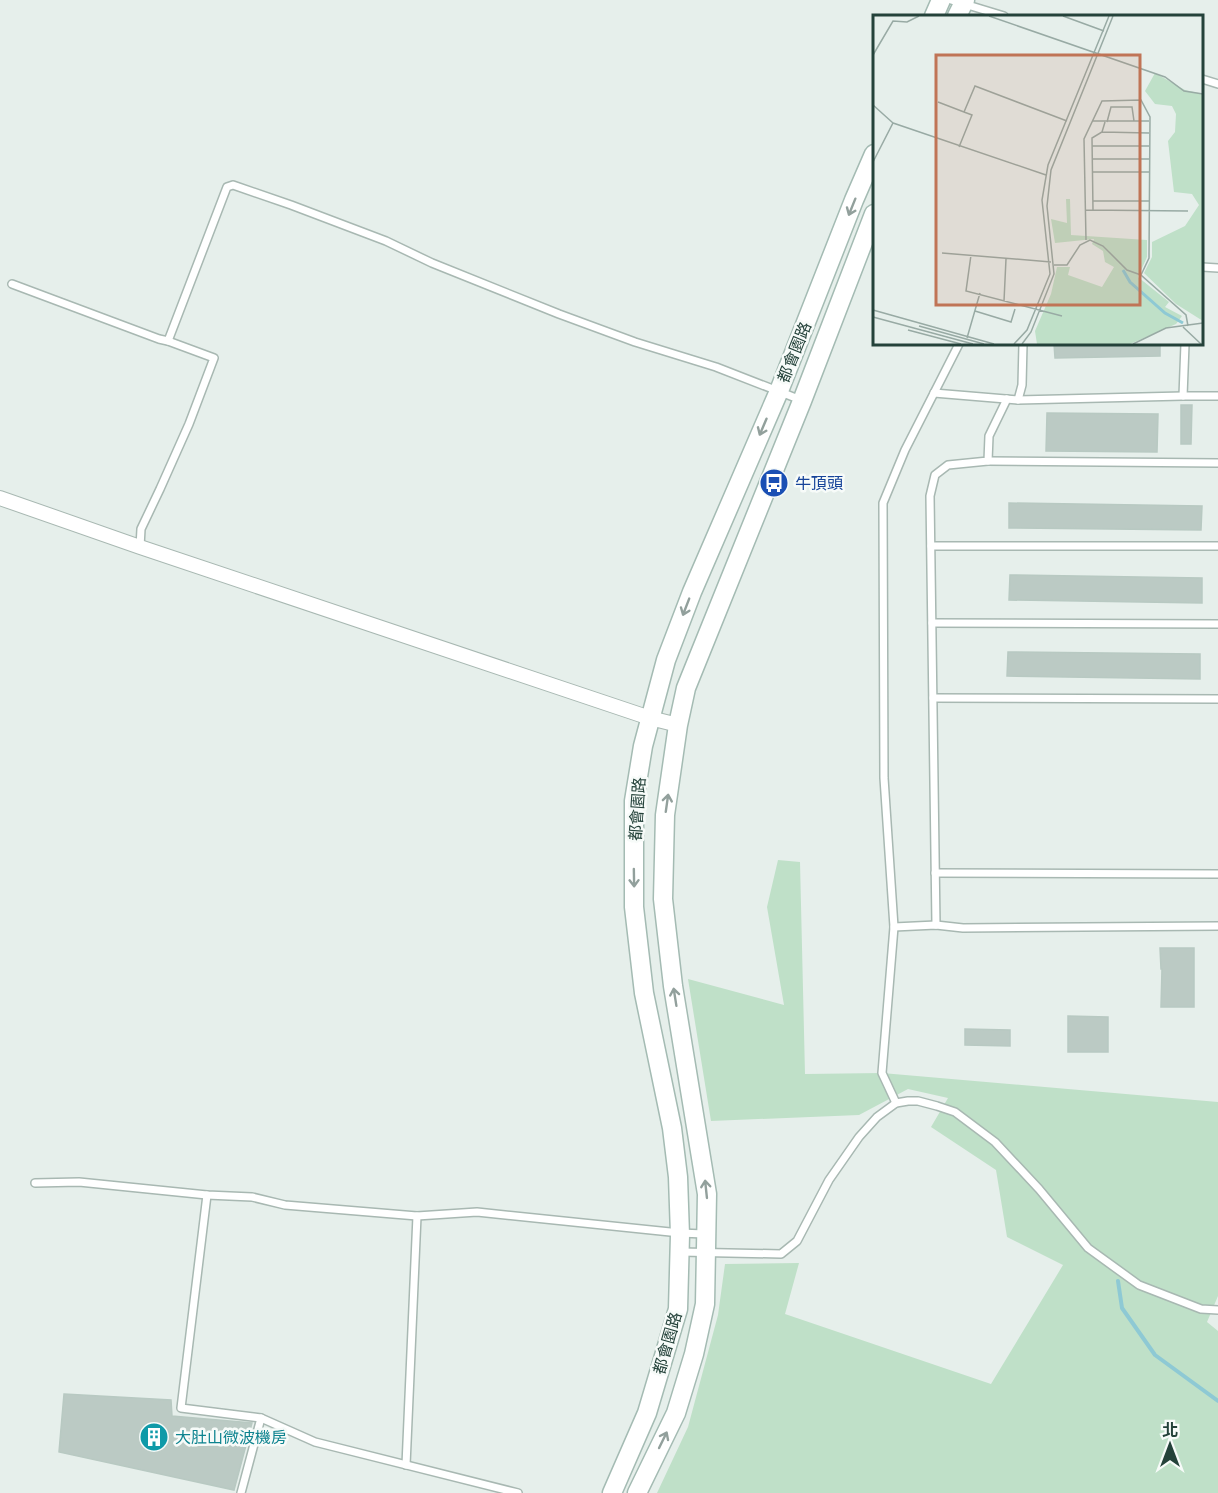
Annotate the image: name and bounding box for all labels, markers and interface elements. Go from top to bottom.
inset map [873,15,1203,345]
one-way arrow [845,198,856,216]
street label: 都會園路 [774,319,815,385]
one-way arrow [757,418,768,436]
bus stop icon: 牛頂頭 [758,467,790,499]
place label: 牛頂頭 [795,474,843,493]
one-way arrow [680,597,691,615]
street label: 都會園路 [626,776,649,842]
one-way arrow [661,793,672,813]
one-way arrow [628,868,639,888]
one-way arrow [669,988,680,1007]
one-way arrow [700,1180,711,1200]
street label: 都會園路 [650,1310,685,1377]
north arrow [1140,1415,1200,1475]
building icon: 大肚山微波機房 [138,1421,170,1453]
text: 北 [1162,1421,1178,1440]
place label: 大肚山微波機房 [175,1428,287,1447]
one-way arrow [657,1432,669,1450]

